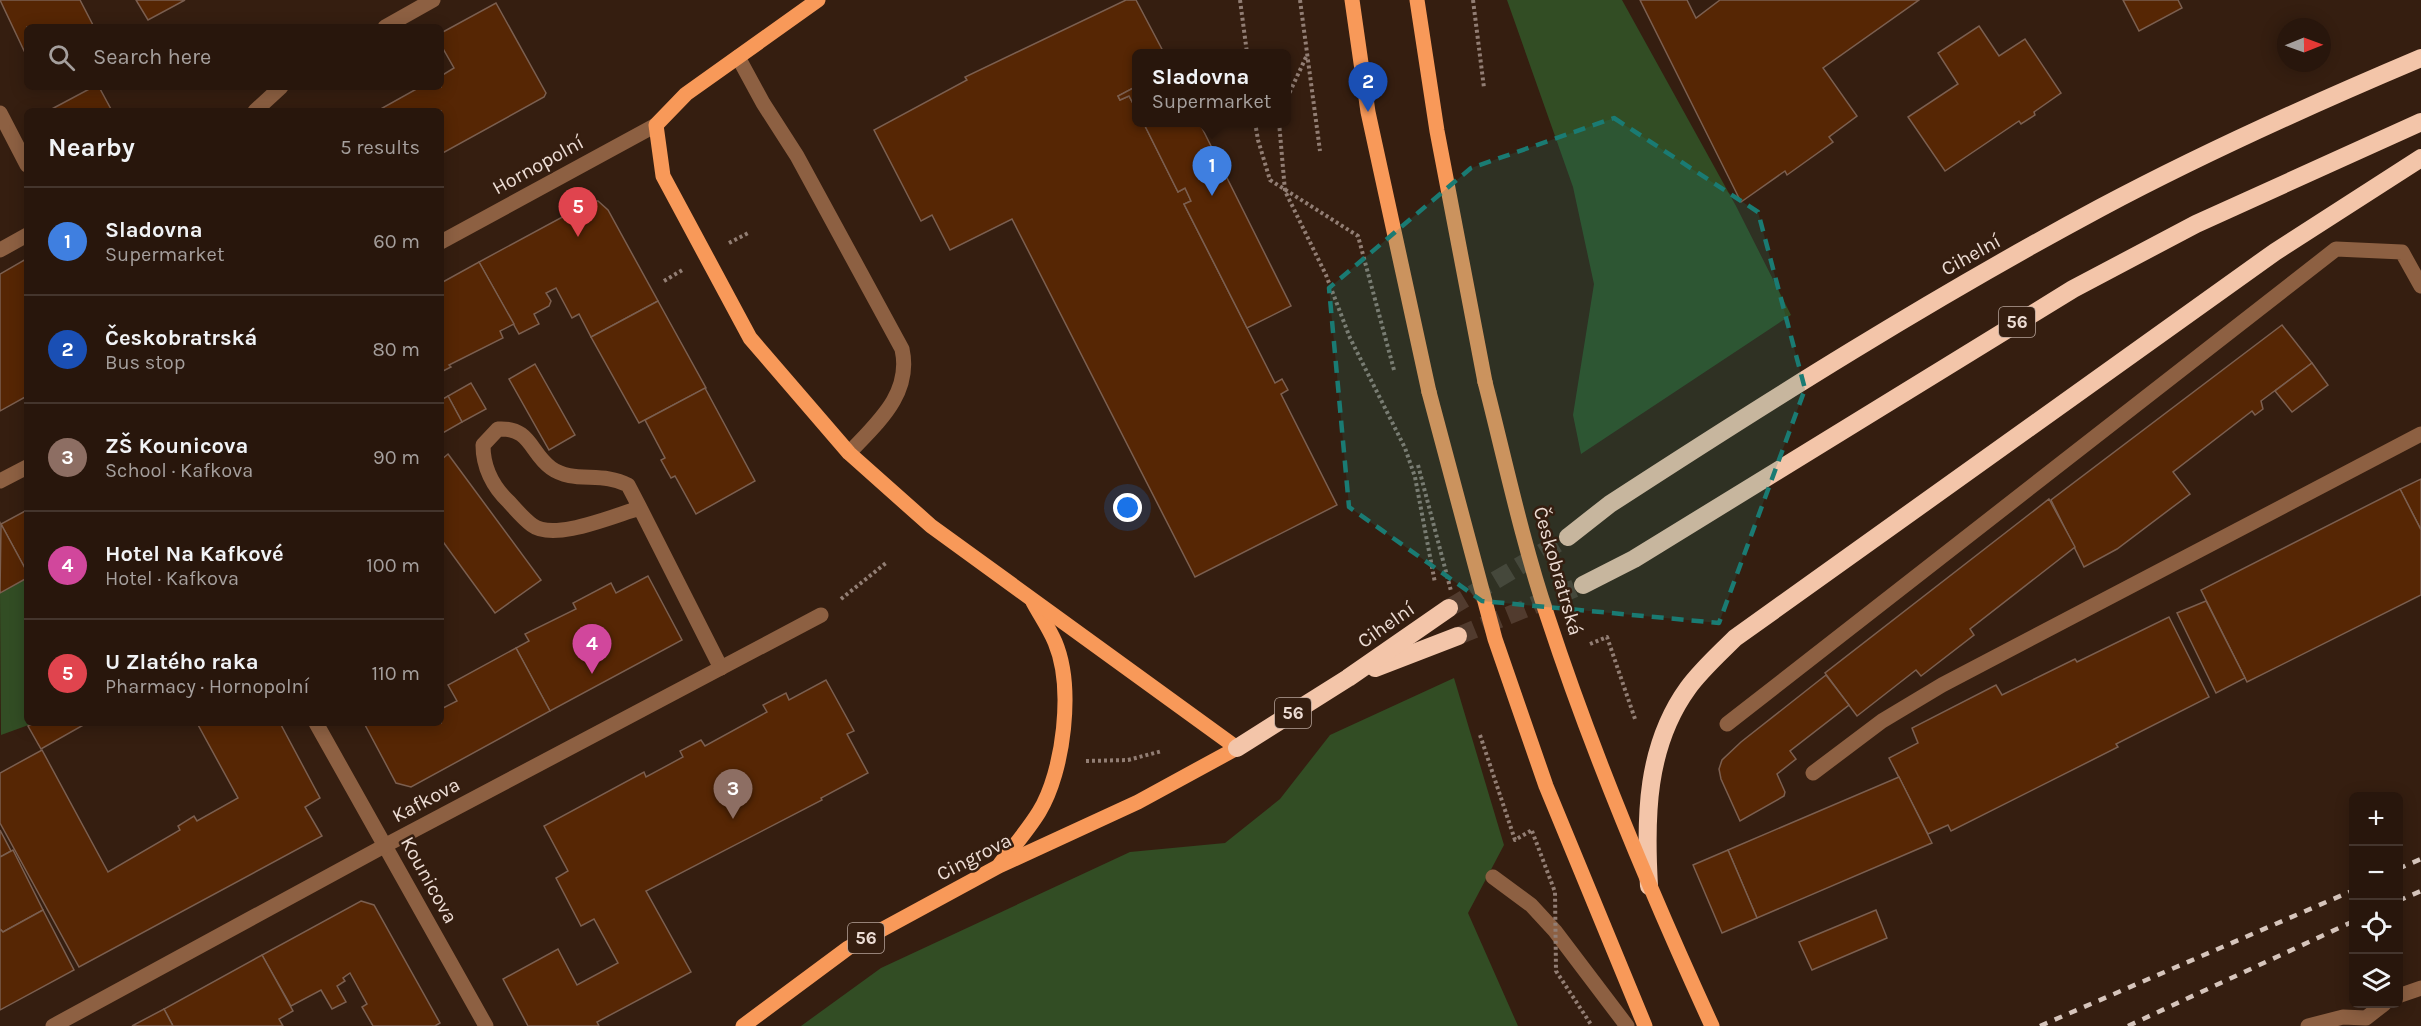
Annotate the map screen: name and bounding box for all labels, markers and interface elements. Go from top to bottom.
north arrow [2277,18,2331,72]
search box [24,24,444,90]
icon: search [45,41,78,74]
text: Search here [93,44,211,70]
popup [1132,49,1291,127]
pin: 2 [1348,63,1388,112]
text: Sladovna [1152,64,1249,90]
text: Supermarket [1152,90,1271,113]
street label: Hornopolní [488,130,588,199]
text: Nearby [48,132,135,163]
text: 5 results [340,136,420,159]
pin: 1 [1192,146,1232,196]
pin: 5 [558,188,598,237]
text: Sladovna [105,217,203,243]
street label: Cihelní [1937,229,2005,281]
text: 1 [64,230,71,253]
text: 60 m [373,230,420,253]
text: Supermarket [105,243,224,266]
road number: 56 [1999,307,2035,337]
text: Českobratrská [105,325,257,351]
text: 2 [61,338,74,361]
text: 80 m [372,338,420,361]
text: Bus stop [105,351,185,374]
text: ZŠ Kounicova [105,433,248,459]
text: 3 [61,446,74,469]
text: 90 m [373,446,420,469]
text: School · Kafkova [105,459,253,482]
your location [1113,493,1142,522]
street label: Českobratrská [1529,504,1588,638]
text: Hotel Na Kafkové [105,541,284,567]
text: 4 [62,554,73,577]
text: 100 m [366,554,420,577]
text: Hotel · Kafkova [105,567,239,590]
street label: Cihelní [1353,597,1419,653]
pin: 4 [572,624,612,674]
text: U Zlatého raka [105,649,259,675]
text: 5 [62,662,73,685]
text: 110 m [371,662,420,685]
text: Pharmacy · Hornopolní [105,675,310,698]
road number: 56 [1275,698,1311,728]
pin: 3 [714,770,752,819]
street label: Kafkova [388,773,464,827]
map controls [2349,792,2403,1008]
button: + [2349,792,2403,846]
street label: Cingrova [933,828,1015,886]
street label: Kounicova [396,833,462,927]
button: − [2349,846,2403,900]
button: locate [2349,900,2403,954]
road number: 56 [848,923,884,953]
button: layers [2349,954,2403,1008]

